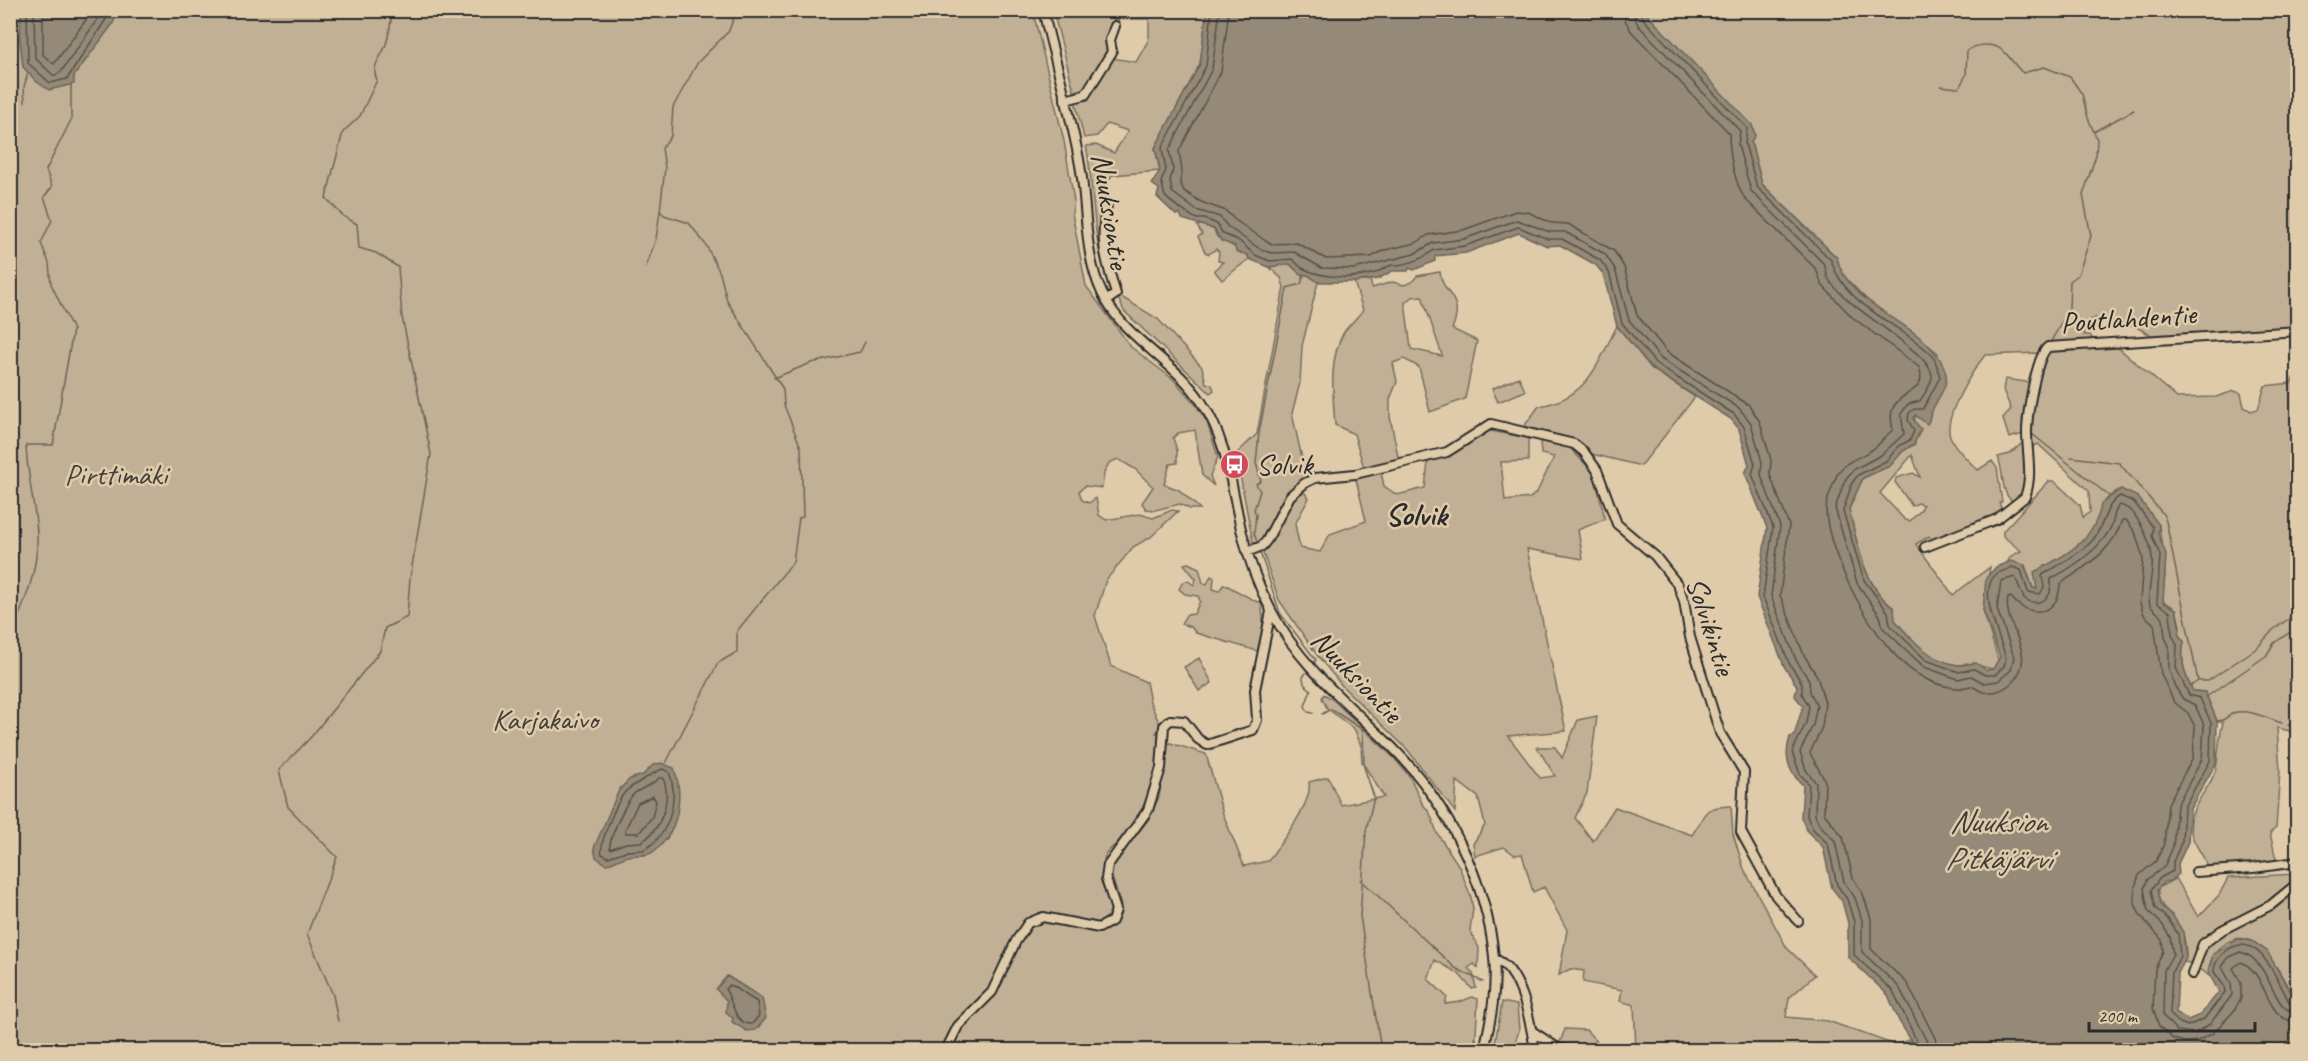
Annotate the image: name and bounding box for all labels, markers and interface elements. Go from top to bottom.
street label: Nuuksiontie [1083,151,1139,274]
street label: Poutlahdentie [2059,294,2199,342]
place label: Solvik [1256,445,1314,483]
bus stop icon: Solvik [1219,448,1251,480]
park label: Pirttimäki [65,455,171,493]
district label: Solvik [1385,494,1450,535]
street label: Solvikintie [1677,572,1745,682]
street label: Nuuksiontie [1303,621,1413,733]
park label: Karjakaivo [492,700,601,738]
water label: Nuuksion Pitkäjärvi [1945,801,2059,879]
scale bar [2089,995,2256,1033]
text: 200 m [2098,1005,2139,1027]

